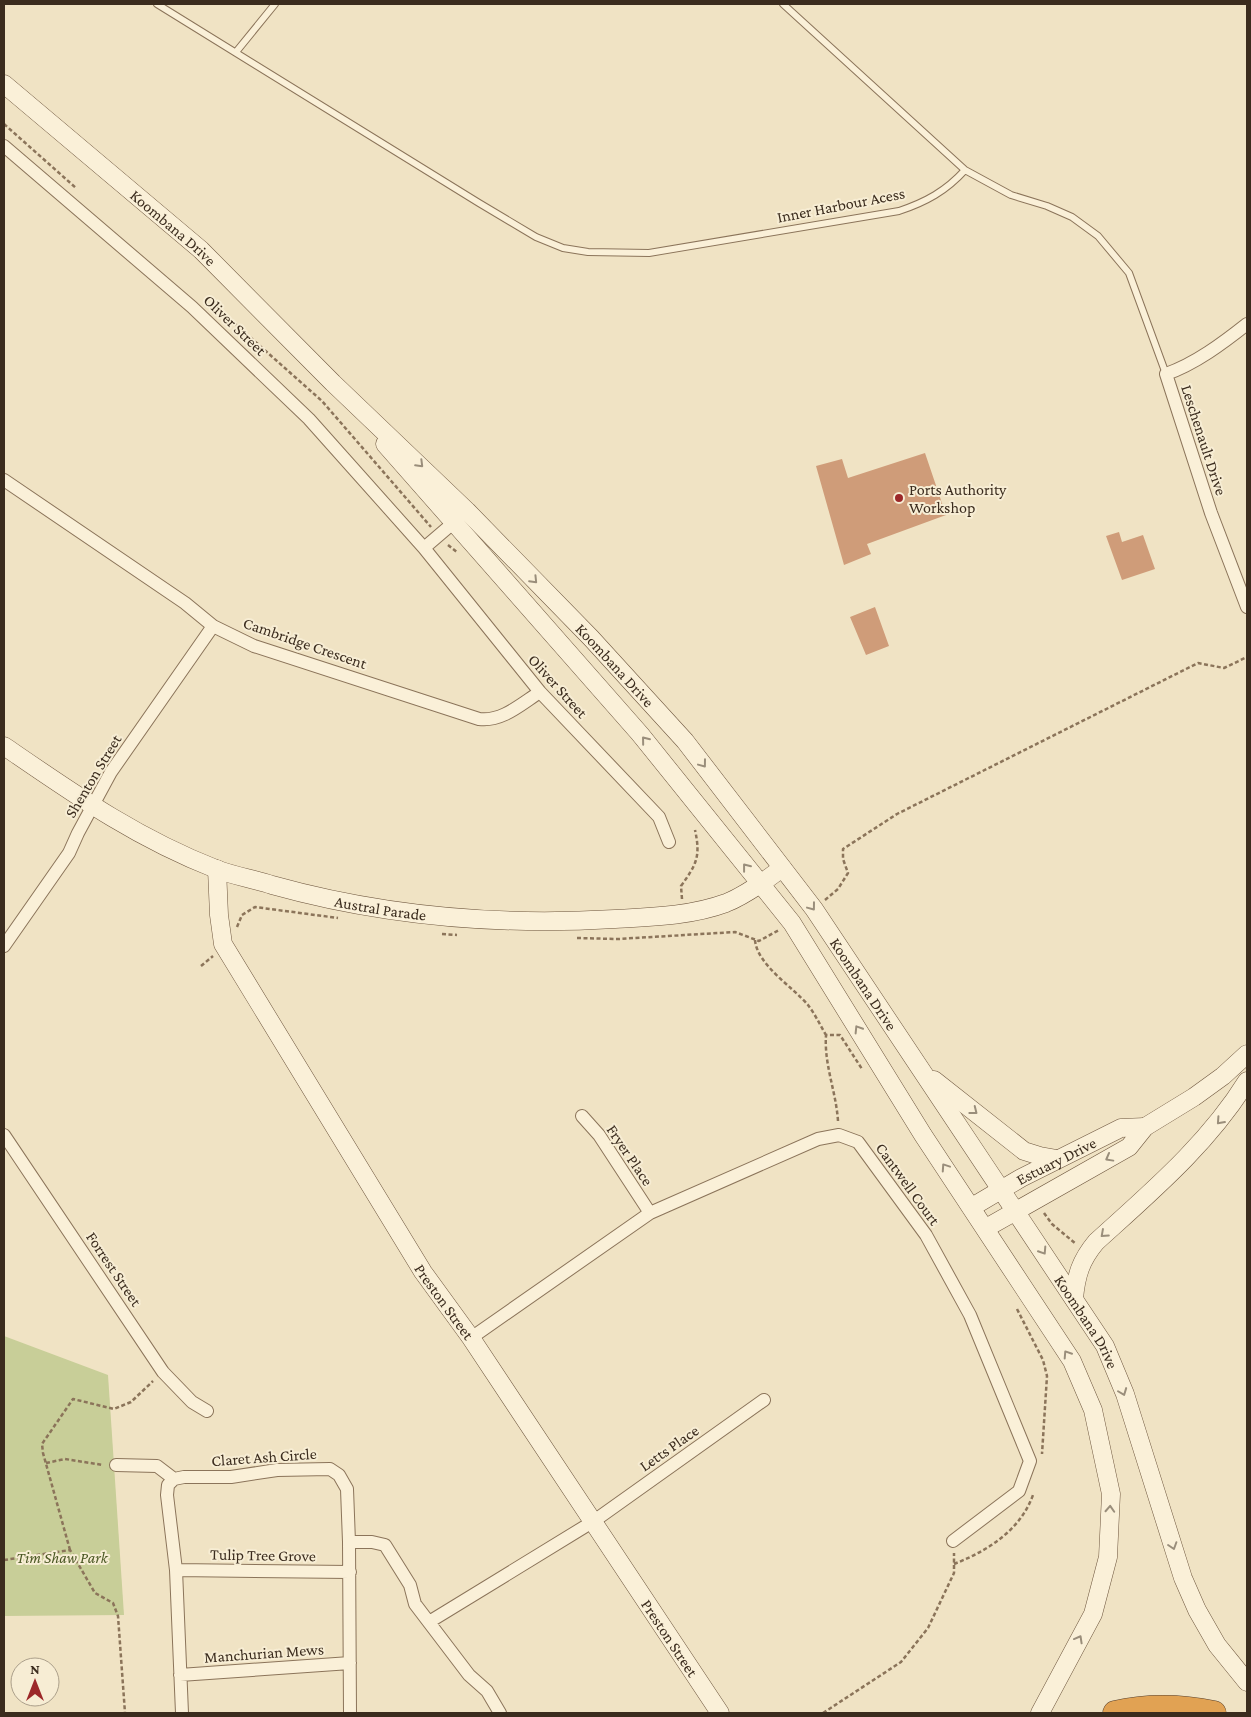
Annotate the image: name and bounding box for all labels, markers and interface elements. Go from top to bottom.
street label: Inner Harbour Acess [776,184,906,226]
street label: Koombana Drive [127,186,220,269]
street label: Oliver Street [200,291,270,359]
street label: Leschenault Drive [1178,383,1230,497]
one-way arrow [414,458,423,467]
place label: Ports Authority Workshop [909,481,1007,517]
marker: Ports Authority Workshop [893,492,905,504]
one-way arrow [528,574,537,583]
street label: Cambridge Crescent [241,614,370,673]
street label: Koombana Drive [573,620,658,710]
street label: Oliver Street [525,651,591,722]
street label: Shenton Street [62,731,125,821]
one-way arrow [642,737,650,746]
one-way arrow [697,758,706,768]
one-way arrow [743,863,752,873]
street label: Austral Parade [333,892,427,923]
one-way arrow [807,901,815,910]
street label: Koombana Drive [827,935,901,1033]
one-way arrow [854,1026,864,1035]
one-way arrow [968,1105,978,1114]
one-way arrow [1217,1115,1226,1124]
street label: Fryer Place [603,1121,657,1189]
street label: Estuary Drive [1013,1133,1099,1188]
street label: Cantwell Court [873,1140,944,1229]
one-way arrow [1105,1152,1114,1162]
one-way arrow [941,1163,951,1172]
one-way arrow [1100,1228,1109,1237]
street label: Forrest Street [83,1229,145,1310]
one-way arrow [1036,1246,1046,1255]
street label: Preston Street [412,1261,478,1343]
street label: Koombana Drive [1052,1272,1122,1371]
one-way arrow [1064,1350,1073,1360]
one-way arrow [1117,1387,1127,1395]
street label: Letts Place [636,1422,702,1474]
street label: Claret Ash Circle [211,1445,317,1469]
one-way arrow [1105,1504,1116,1512]
one-way arrow [1167,1542,1177,1550]
street label: Tulip Tree Grove [210,1546,316,1565]
park label: Tim Shaw Park [16,1549,109,1566]
street label: Preston Street [638,1596,702,1680]
one-way arrow [1073,1635,1083,1644]
street label: Manchurian Mews [204,1640,324,1666]
north arrow [10,1657,60,1707]
text: N [30,1661,40,1677]

